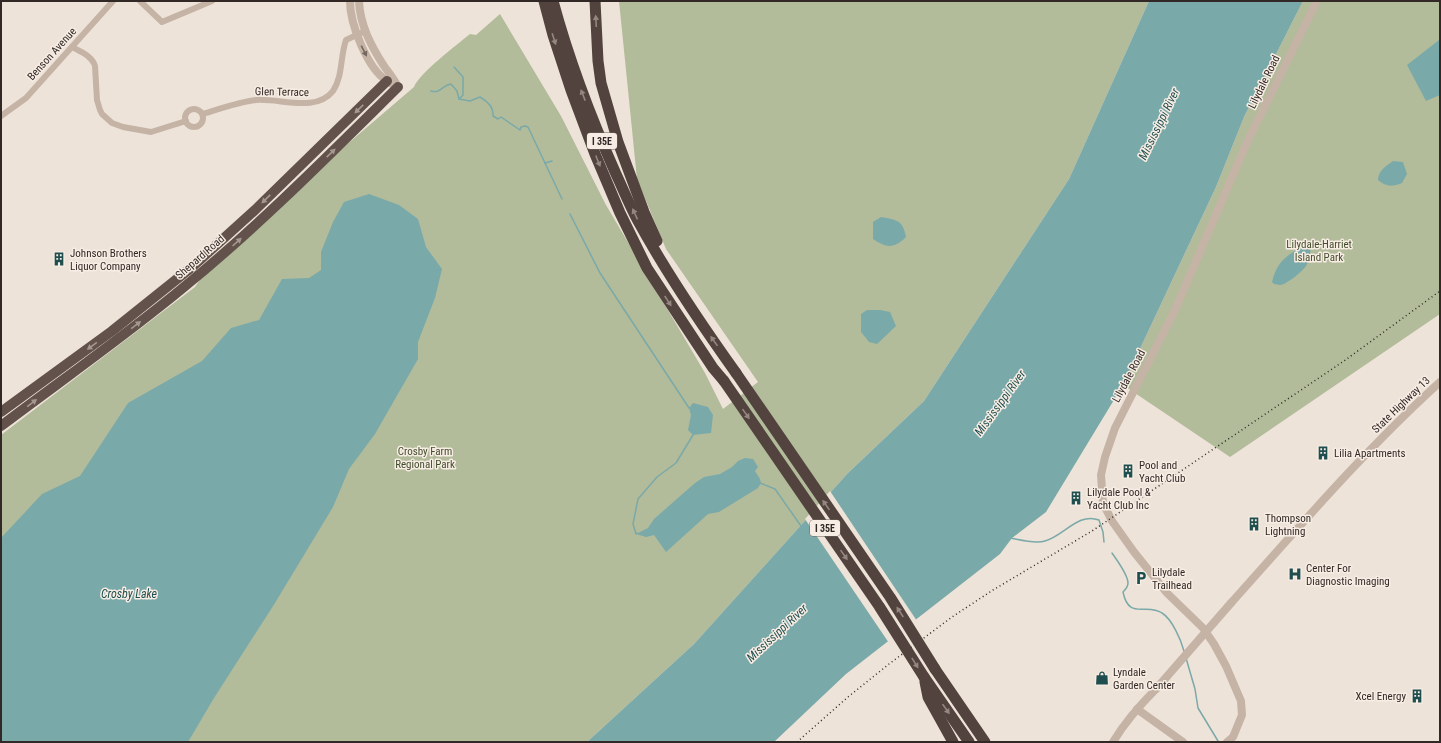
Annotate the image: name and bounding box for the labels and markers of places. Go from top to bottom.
place label: Johnson Brothers Liquor Company [70,247,147,273]
building icon: Johnson Brothers Liquor Company [51,251,67,267]
building icon: Lilia Apartments [1315,445,1331,461]
place label: Lilia Apartments [1334,447,1406,460]
place label: Pool and Yacht Club [1139,459,1185,485]
building icon: Pool and Yacht Club [1120,463,1136,479]
place label: Lilydale Pool & Yacht Club Inc [1087,486,1151,512]
building icon: Lilydale Pool & Yacht Club Inc [1068,490,1084,506]
place label: Thompson Lightning [1265,512,1311,538]
building icon: Thompson Lightning [1246,516,1262,532]
place label: Center For Diagnostic Imaging [1306,562,1390,588]
place label: Lilydale Trailhead [1152,566,1192,592]
hospital icon: Center For Diagnostic Imaging [1287,566,1303,582]
parking icon: Lilydale Trailhead [1133,570,1149,586]
place label: Lyndale Garden Center [1113,666,1176,692]
shop icon: Lyndale Garden Center [1094,670,1110,686]
building icon: Xcel Energy [1409,688,1425,704]
place label: Xcel Energy [1356,690,1406,703]

